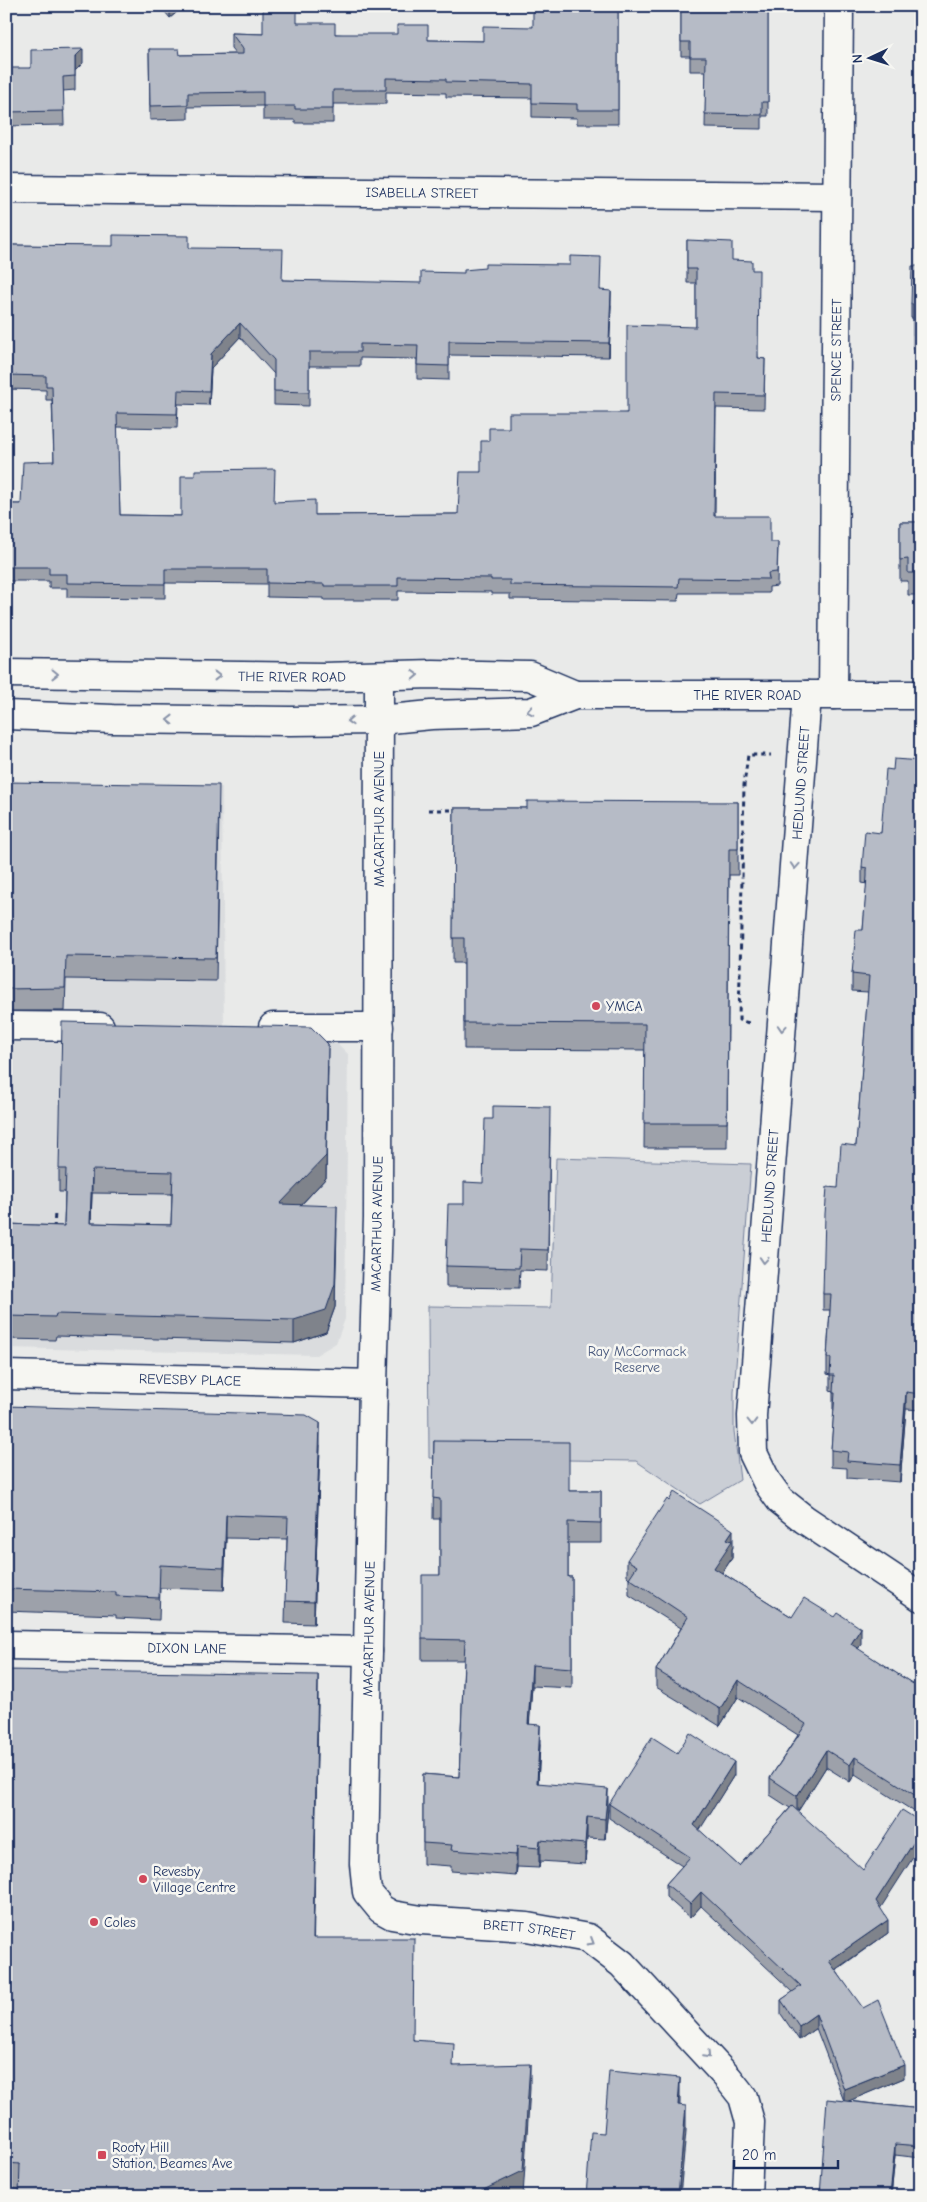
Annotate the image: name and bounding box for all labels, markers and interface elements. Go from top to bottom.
north arrow [844,32,894,82]
text: N [849,54,866,64]
street label: ISABELLA STREET [365,184,479,201]
street label: SPENCE STREET [827,298,845,401]
street label: THE RIVER ROAD [238,667,346,686]
one-way arrow [52,669,59,679]
one-way arrow [412,670,419,680]
one-way arrow [214,671,222,681]
street label: THE RIVER ROAD [694,687,802,704]
one-way arrow [525,705,534,716]
one-way arrow [166,715,174,725]
one-way arrow [346,716,354,726]
street label: HEDLUND STREET [789,725,813,840]
street label: MACARTHUR AVENUE [371,751,388,887]
one-way arrow [789,862,800,870]
place label: YMCA [606,998,643,1015]
marker: YMCA [590,1000,602,1012]
one-way arrow [777,1024,788,1032]
street label: HEDLUND STREET [758,1128,782,1243]
street label: MACARTHUR AVENUE [367,1156,387,1292]
one-way arrow [759,1256,770,1264]
park label: Ray McCormack Reserve [588,1343,687,1376]
street label: REVESBY PLACE [139,1370,241,1389]
one-way arrow [747,1418,757,1426]
street label: MACARTHUR AVENUE [359,1561,379,1697]
street label: DIXON LANE [147,1639,227,1657]
place label: Revesby Village Centre [153,1863,236,1896]
marker: Revesby Village Centre [137,1873,149,1885]
place label: Coles [104,1914,136,1931]
marker: Coles [88,1916,100,1928]
street label: BRETT STREET [483,1916,577,1944]
one-way arrow [586,1935,595,1945]
one-way arrow [701,2049,710,2058]
scale bar [734,2137,838,2169]
place label: Rooty Hill Station, Beames Ave [112,2139,233,2172]
text: 20 m [742,2146,776,2164]
marker: Rooty Hill Station, Beames Ave [96,2149,108,2161]

